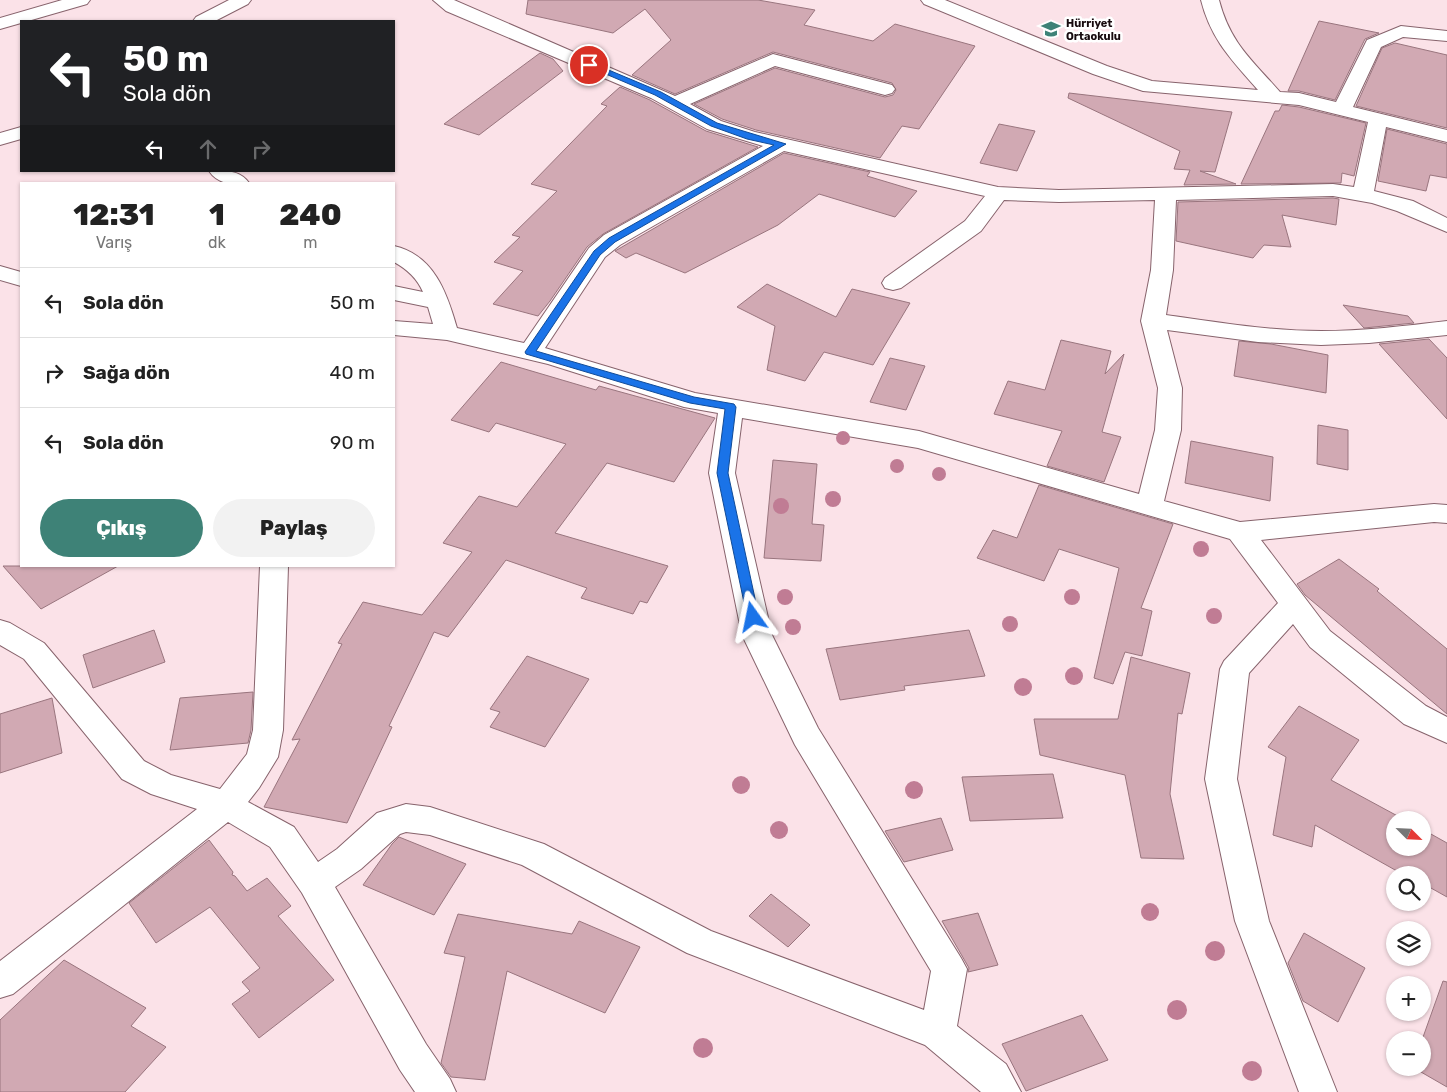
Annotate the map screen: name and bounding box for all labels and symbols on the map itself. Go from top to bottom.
place label: Hürriyet Ortaokulu [1066,17,1121,43]
school or university icon: Hürriyet Ortaokulu [1040,18,1062,40]
pin [568,44,610,86]
position arrow [726,590,778,642]
north arrow [1386,811,1431,856]

